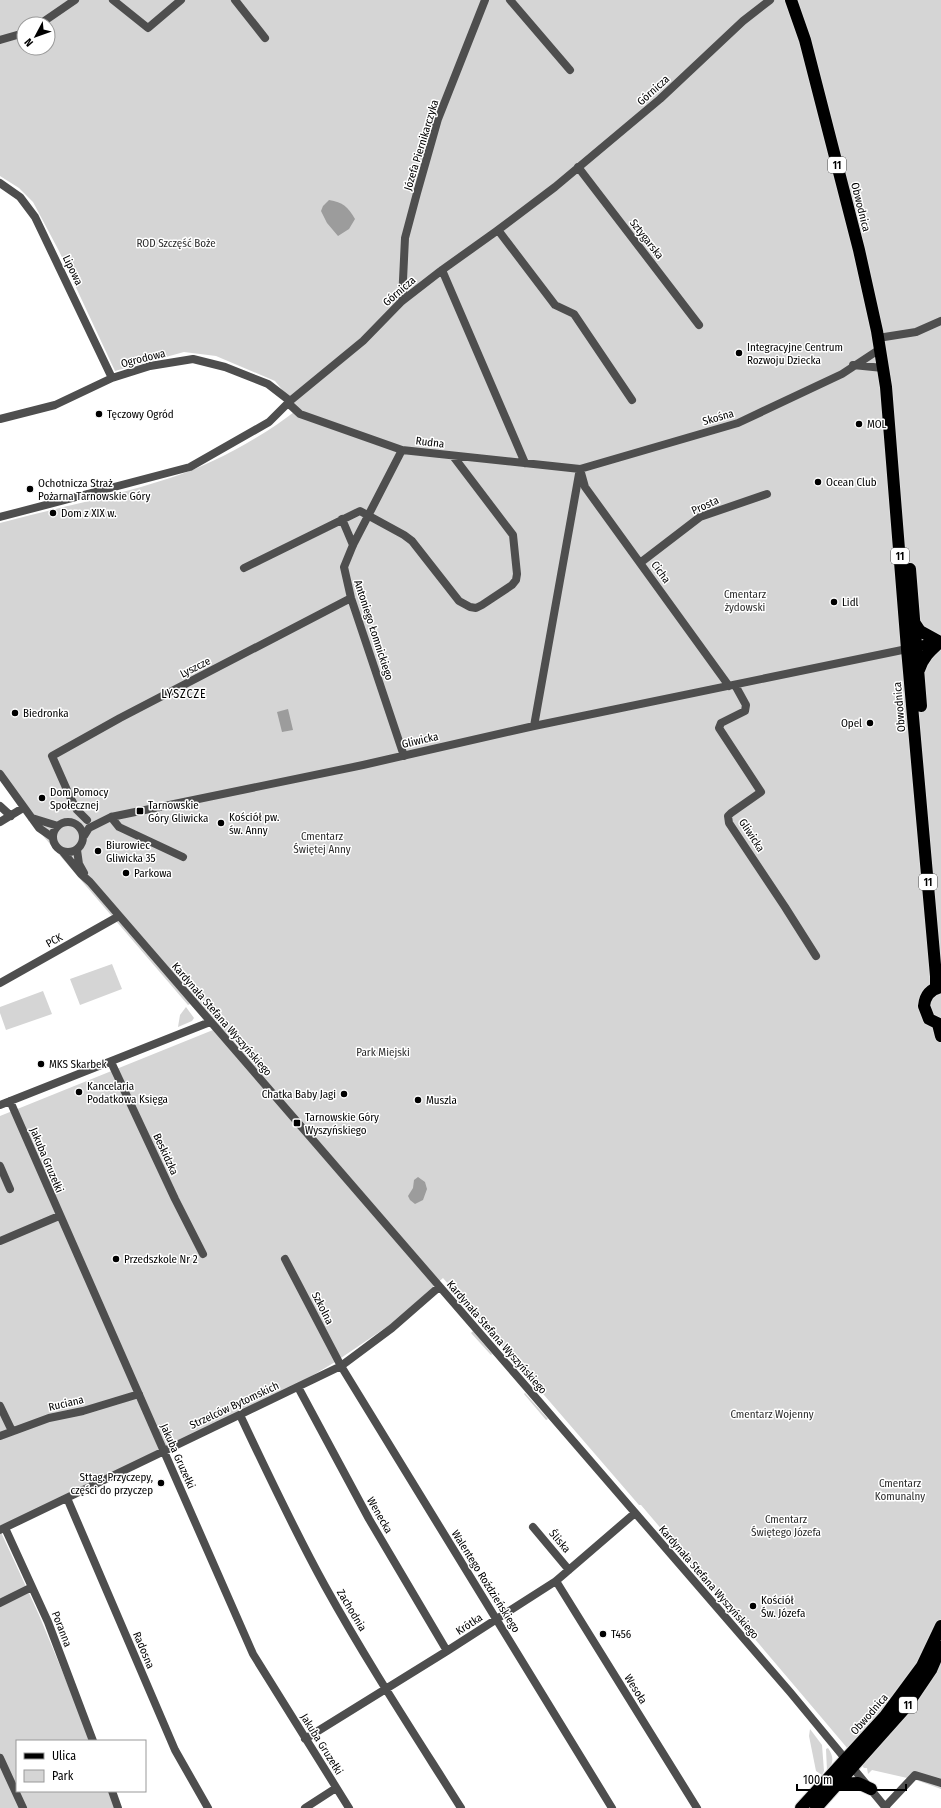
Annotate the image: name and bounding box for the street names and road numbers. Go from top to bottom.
street label: Górnicza [635,73,672,108]
street label: Józefa Piernikarczyka [402,98,441,192]
road number: 11 [828,157,846,173]
street label: Obwodnica [848,181,873,233]
street label: Sztygarska [627,217,666,262]
street label: Lipowa [60,253,85,287]
street label: Górnicza [380,274,418,309]
street label: Ogrodowa [119,347,167,370]
street label: Skośna [701,407,735,428]
street label: Rudna [415,434,445,451]
street label: Prosta [690,494,721,517]
road number: 11 [891,548,909,564]
street label: Cicha [648,559,673,586]
street label: Antoniego Łomnickiego [351,578,396,682]
street label: Lyszcze [178,654,213,681]
street label: Obwodnica [891,681,908,733]
street label: Gliwicka [401,730,440,751]
street label: Gliwicka [736,816,767,854]
road number: 11 [919,874,937,890]
street label: PCK [44,931,65,950]
street label: Kardynała Stefana Wyszyńskiego [169,960,275,1079]
street label: Jakuba Gruzełki [27,1126,66,1195]
street label: Beskidzka [150,1131,181,1177]
street label: Kardynała Stefana Wyszyńskiego [444,1278,550,1397]
street label: Szkolna [309,1290,336,1327]
street label: Strzelców Bytomskich [187,1379,281,1432]
street label: Ruciana [47,1393,85,1414]
street label: Jakuba Gruzełki [157,1422,198,1491]
street label: Wenecka [364,1495,395,1536]
street label: Kardynała Stefana Wyszyńskiego [656,1523,762,1642]
street label: Śliska [546,1526,574,1556]
street label: Walentego Roździeńskiego [449,1528,523,1635]
street label: Zachodnia [334,1587,369,1634]
street label: Poranna [49,1610,74,1649]
street label: Krótka [454,1611,485,1638]
street label: Radosna [130,1630,157,1671]
street label: Wesoła [621,1672,650,1707]
street label: Obwodnica [848,1691,891,1738]
road number: 11 [899,1697,917,1713]
street label: Jakuba Gruzełki [298,1711,346,1777]

